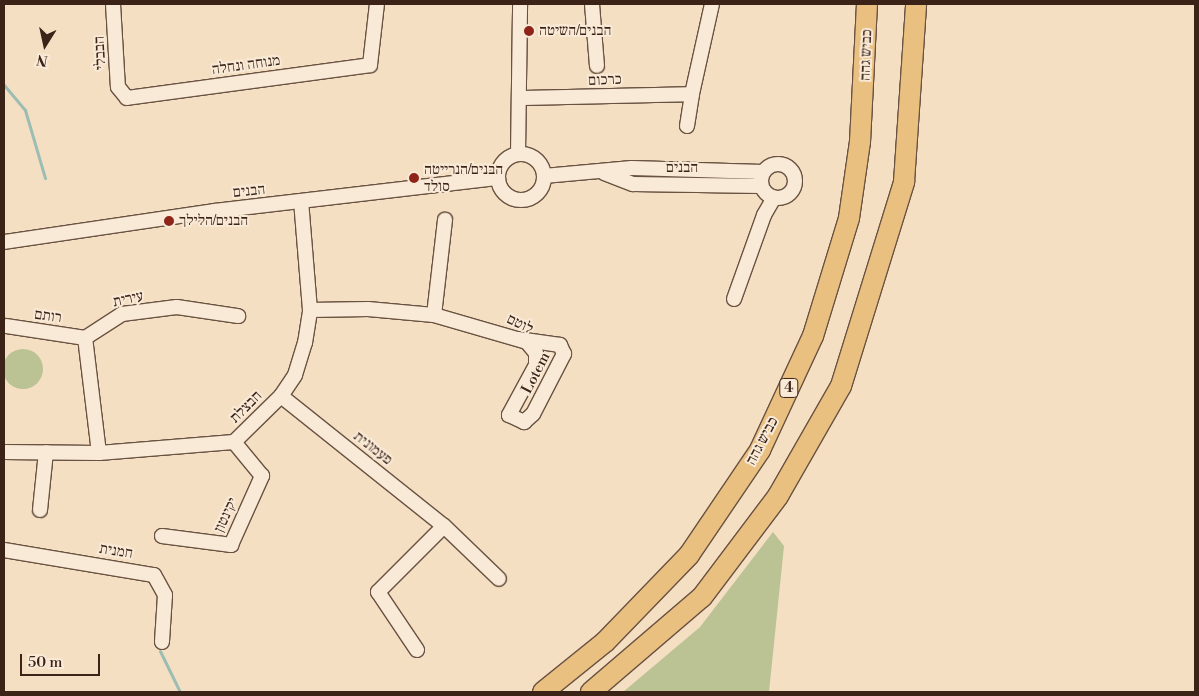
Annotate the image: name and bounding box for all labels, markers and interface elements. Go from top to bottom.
north arrow [20,20,70,70]
place label: הבנים/השיטה [539,22,611,40]
marker: הבנים/השיטה [523,25,535,37]
street label: כביש גהה [856,29,876,81]
street label: הבבלי [90,36,110,70]
text: N [35,50,49,70]
street label: מנוחה ונחלה [211,51,281,79]
street label: כרכום [588,70,622,90]
street label: הבנים [666,159,698,177]
place label: הבנים/הנרייטה סולד [424,160,503,195]
marker: הבנים/הנרייטה סולד [408,172,420,184]
street label: הבנים [232,180,266,202]
place label: הבנים/הלילך [179,212,248,230]
marker: הבנים/הלילך [163,215,175,227]
street label: עירית [111,287,145,311]
street label: רותם [33,305,63,327]
street label: לוטם [504,310,536,338]
street label: Lotem [518,349,554,397]
road number: 4 [779,376,799,399]
street label: חבצלת [226,387,266,427]
street label: כביש גהה [742,414,782,468]
street label: פעמונית [350,427,396,469]
street label: יקינטון [210,495,242,535]
street label: חמנית [98,539,134,563]
scale bar [22,644,102,676]
text: 50 m [28,653,62,672]

